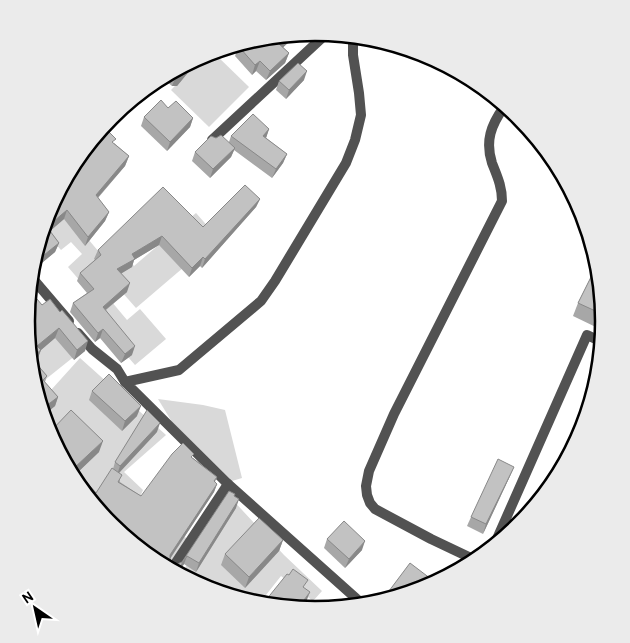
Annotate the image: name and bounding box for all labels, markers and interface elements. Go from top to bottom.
north arrow [10,583,60,633]
text: N [20,589,37,608]

